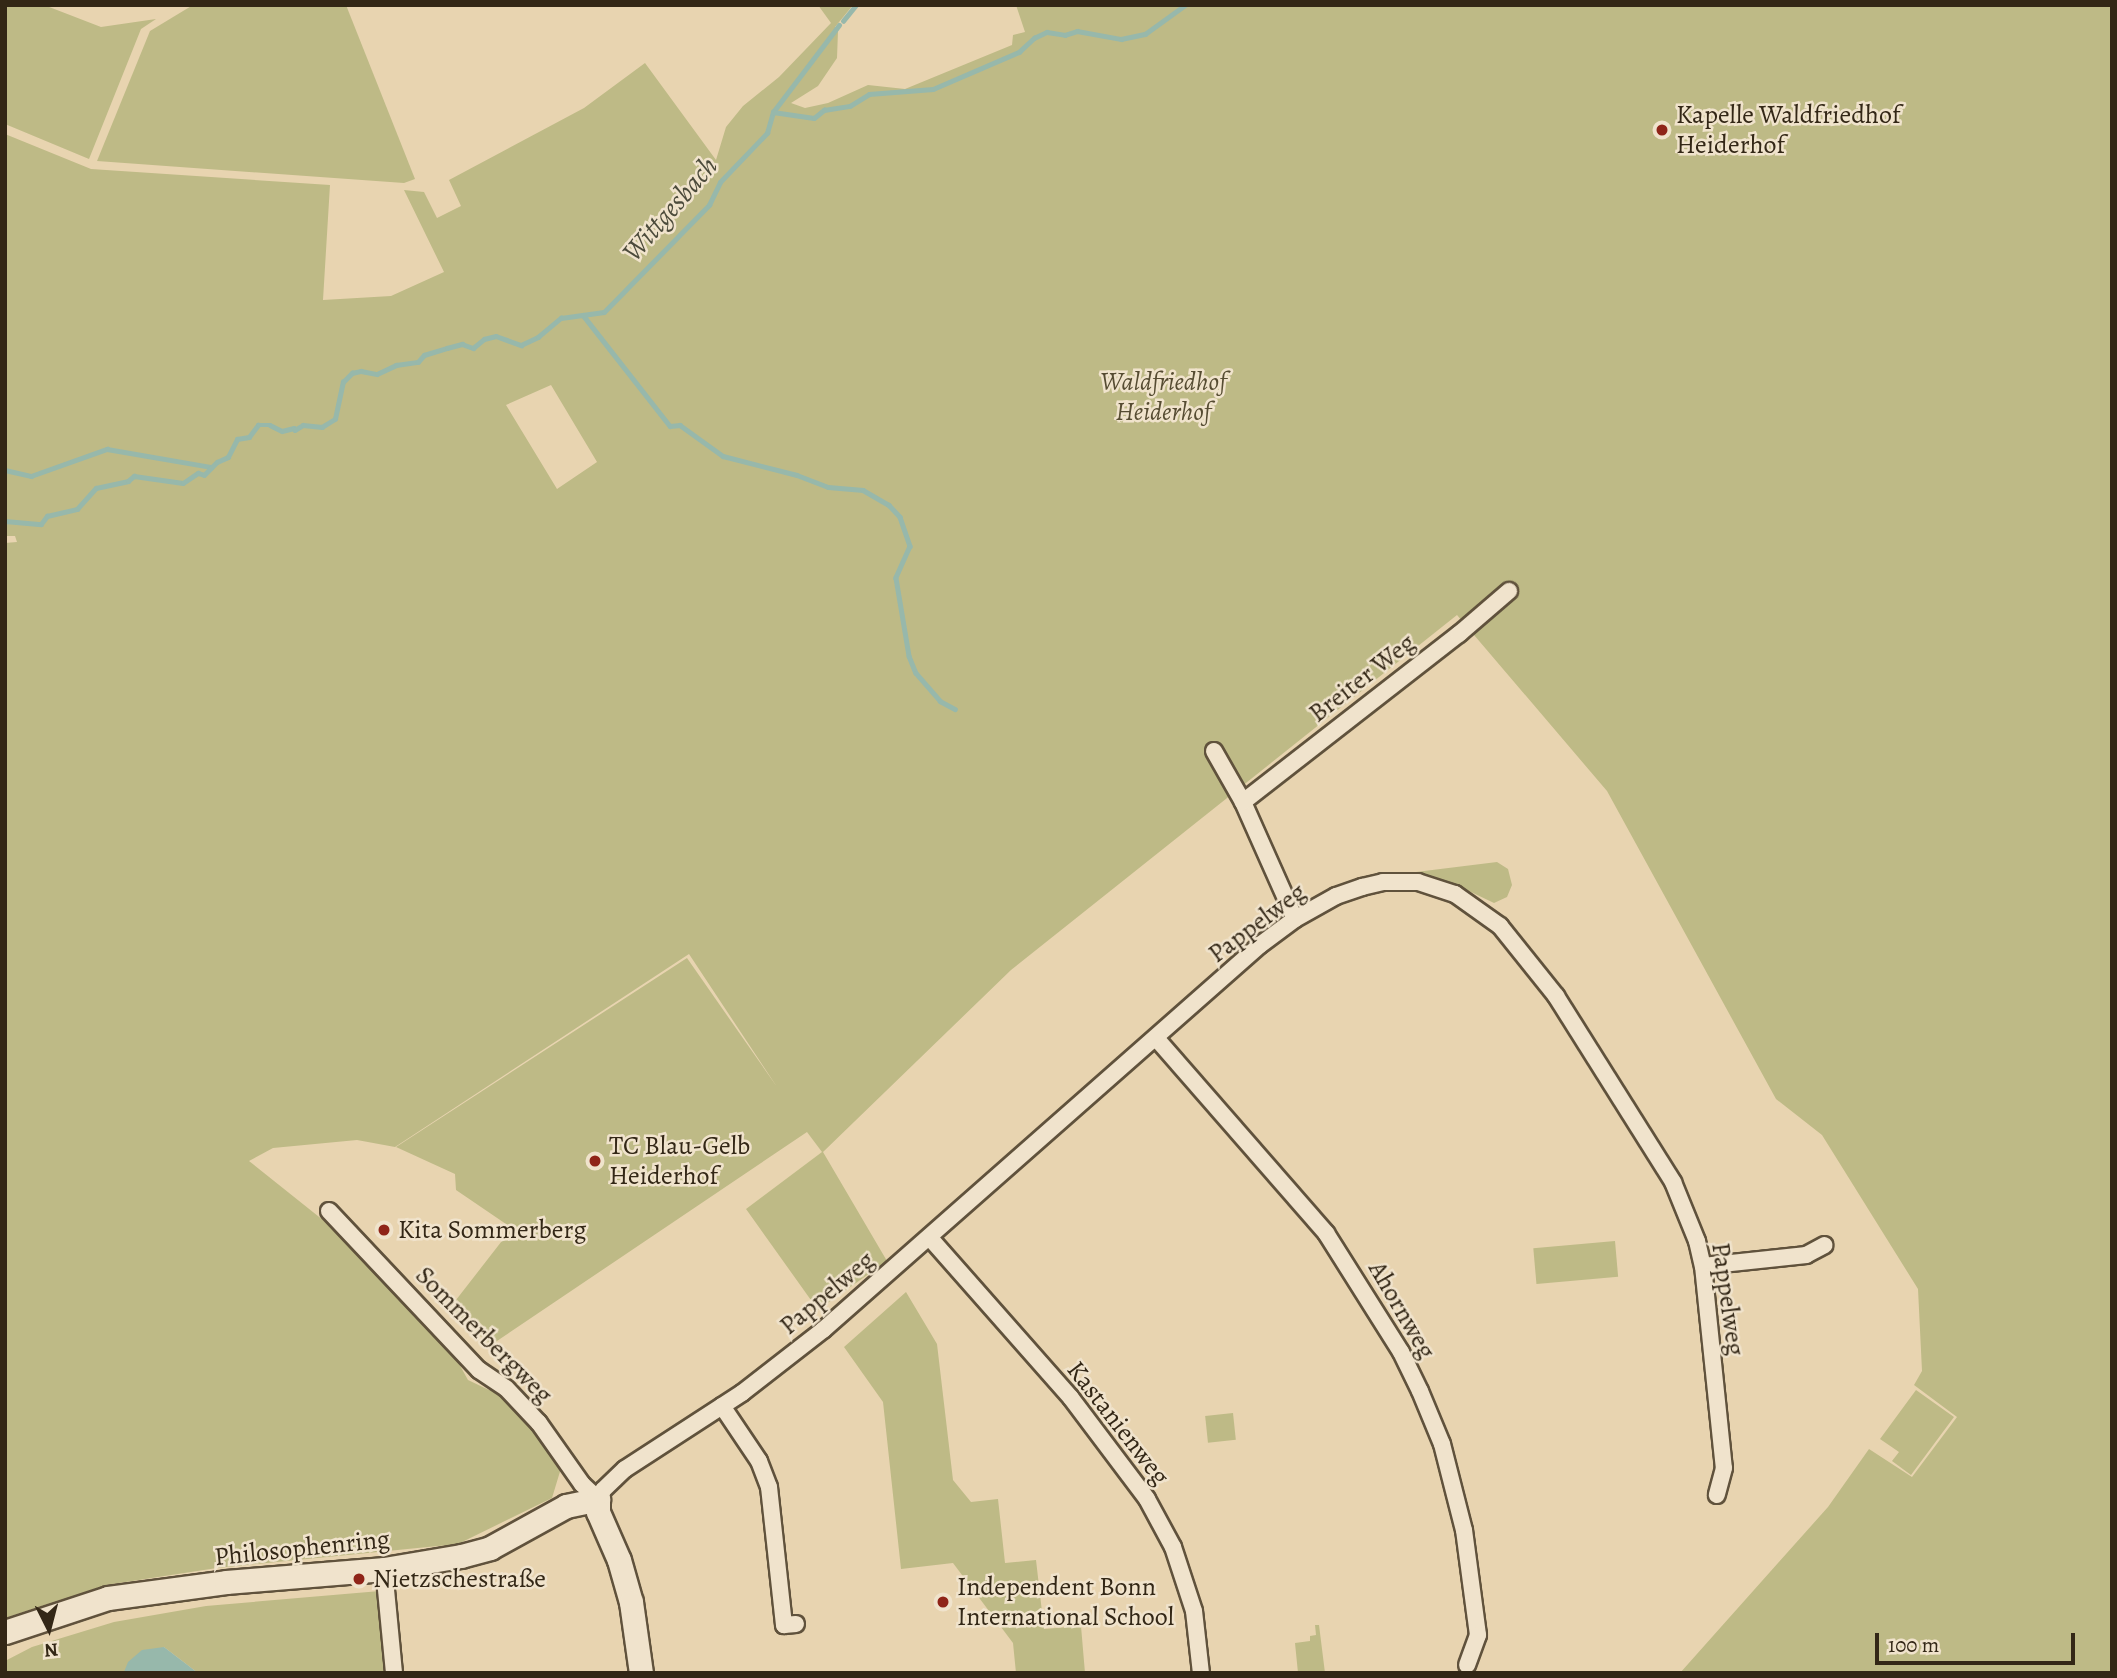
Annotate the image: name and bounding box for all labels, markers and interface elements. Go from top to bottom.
place label: Kapelle Waldfriedhof Heiderhof [1676,99,1901,160]
marker: Kapelle Waldfriedhof Heiderhof [1654,122,1670,138]
water label: Wittgesbach [615,150,725,268]
park label: Waldfriedhof Heiderhof [1100,366,1226,428]
street label: Breiter Weg [1303,627,1421,729]
street label: Pappelweg [1202,876,1312,970]
place label: TC Blau-Gelb Heiderhof [609,1130,750,1192]
marker: TC Blau-Gelb Heiderhof [587,1153,603,1169]
place label: Kita Sommerberg [398,1214,586,1246]
marker: Kita Sommerberg [376,1222,392,1238]
street label: Pappelweg [1705,1241,1751,1357]
street label: Pappelweg [773,1245,881,1341]
street label: Ahornweg [1362,1256,1442,1364]
street label: Sommerbergweg [409,1260,559,1410]
street label: Kastanienweg [1060,1355,1176,1491]
street label: Philosophenring [213,1523,391,1573]
place label: Nietzschestraße [373,1563,546,1595]
marker: Nietzschestraße [351,1571,367,1587]
place label: Independent Bonn International School [957,1571,1174,1632]
north arrow [14,1594,84,1664]
marker: Independent Bonn International School [935,1594,951,1610]
scale bar [1879,1618,2078,1662]
text: 100 m [1888,1631,1939,1659]
text: N [43,1636,59,1664]

